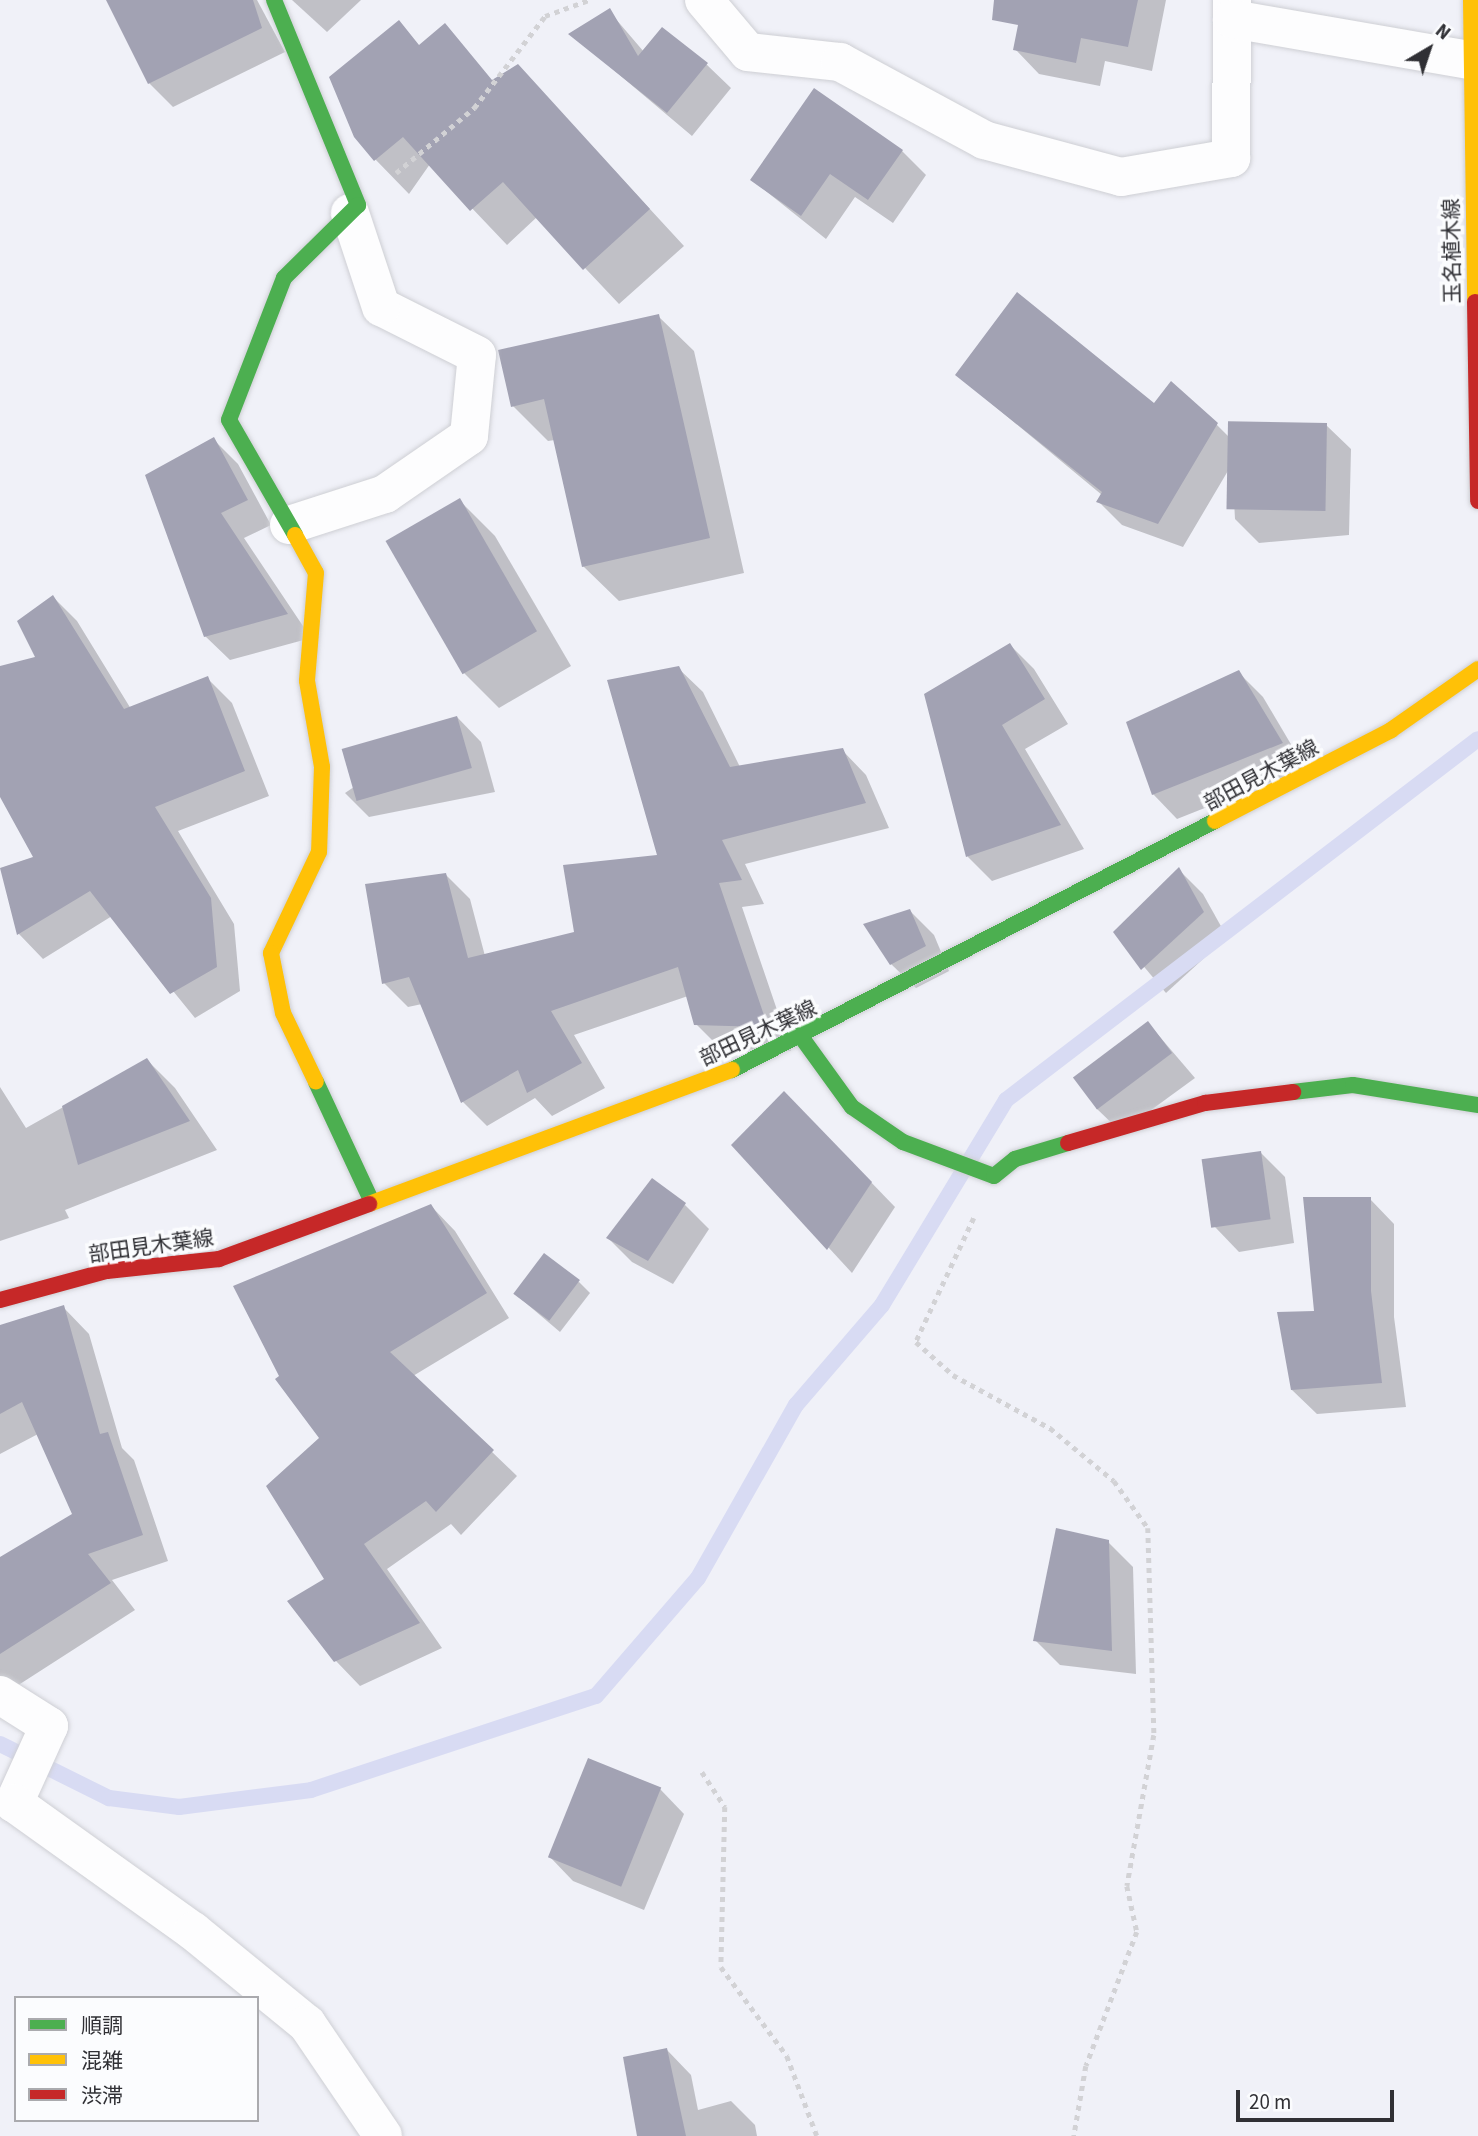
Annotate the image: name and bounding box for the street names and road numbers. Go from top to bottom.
street label: 玉名植木線 [1438,198,1466,304]
street label: 部田見木葉線 [1199,734,1323,816]
street label: 部田見木葉線 [696,995,820,1071]
street label: 部田見木葉線 [87,1225,215,1267]

